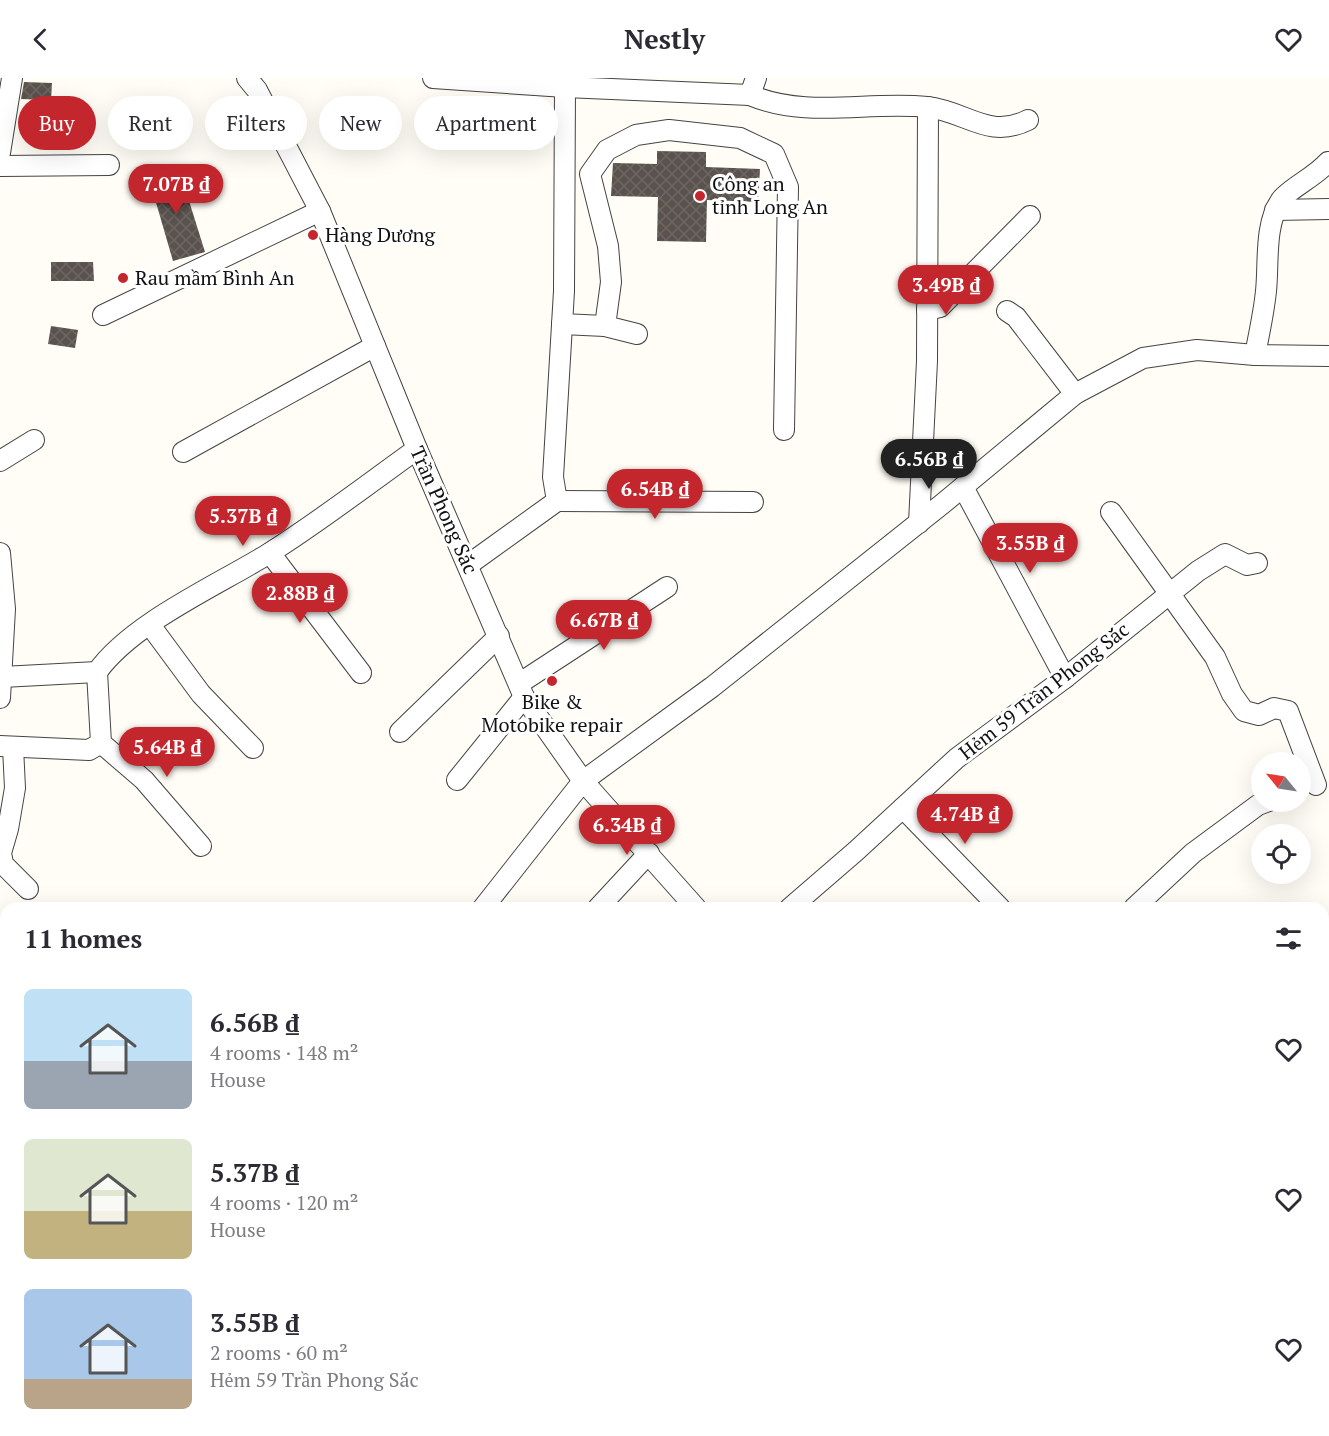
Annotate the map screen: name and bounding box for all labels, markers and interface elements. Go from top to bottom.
text: Nestly [624,21,705,57]
icon: back [24,23,57,56]
icon: heart [1272,23,1305,56]
chip: Buy [18,96,96,150]
chip: Rent [108,96,193,150]
chip: Filters [205,96,307,150]
chip: New [319,96,402,150]
chip: Apartment [414,96,558,150]
pin: 7.07B ₫ [121,164,231,215]
text: 7.07B ₫ [142,170,210,197]
place label: Công an tỉnh Long An [712,170,828,220]
marker: Công an tỉnh Long An [693,189,707,203]
place label: Hàng Dương [325,221,435,248]
marker: Hàng Dương [306,228,320,242]
place label: Rau mầm Bình An [135,264,295,291]
pin: 3.49B ₫ [891,265,1001,316]
marker: Rau mầm Bình An [116,271,130,285]
text: 3.49B ₫ [912,271,980,298]
pin: 6.56B ₫ [874,439,984,490]
street label: Trần Phong Sắc [404,442,485,578]
text: 6.56B ₫ [895,445,963,472]
pin: 6.54B ₫ [600,469,710,520]
text: 6.54B ₫ [621,475,689,502]
pin: 5.37B ₫ [188,496,298,547]
text: 5.37B ₫ [209,502,277,529]
pin: 3.55B ₫ [975,523,1085,574]
text: 3.55B ₫ [996,529,1064,556]
pin: 2.88B ₫ [245,573,355,624]
text: 2.88B ₫ [266,579,334,606]
pin: 6.67B ₫ [549,600,659,651]
text: 6.67B ₫ [570,606,638,633]
street label: Hẻm 59 Trần Phong Sắc [953,616,1134,766]
marker: Bike & Motobike repair [545,674,559,688]
place label: Bike & Motobike repair [481,688,623,738]
pin: 5.64B ₫ [112,727,222,778]
text: 5.64B ₫ [133,733,201,760]
north arrow [1251,752,1311,812]
map controls [1251,752,1311,884]
pin: 4.74B ₫ [910,794,1020,845]
text: 4.74B ₫ [931,800,999,827]
pin: 6.34B ₫ [572,805,682,856]
text: 6.34B ₫ [593,811,661,838]
button: locate [1251,824,1311,884]
text: 11 homes [24,921,142,955]
icon: filters [1272,922,1305,955]
text: 6.56B ₫ [210,1005,299,1039]
icon: home [72,1013,144,1085]
icon: heart [1272,1033,1305,1066]
text: 4 rooms · 148 m² [210,1039,358,1066]
text: House [210,1066,266,1093]
text: 5.37B ₫ [210,1155,299,1189]
icon: home [72,1163,144,1235]
icon: heart [1272,1183,1305,1216]
text: 4 rooms · 120 m² [210,1189,358,1216]
text: House [210,1216,266,1243]
text: 3.55B ₫ [210,1305,299,1339]
icon: home [72,1313,144,1385]
icon: heart [1272,1333,1305,1366]
text: 2 rooms · 60 m² [210,1339,348,1366]
text: Hẻm 59 Trần Phong Sắc [210,1366,419,1393]

